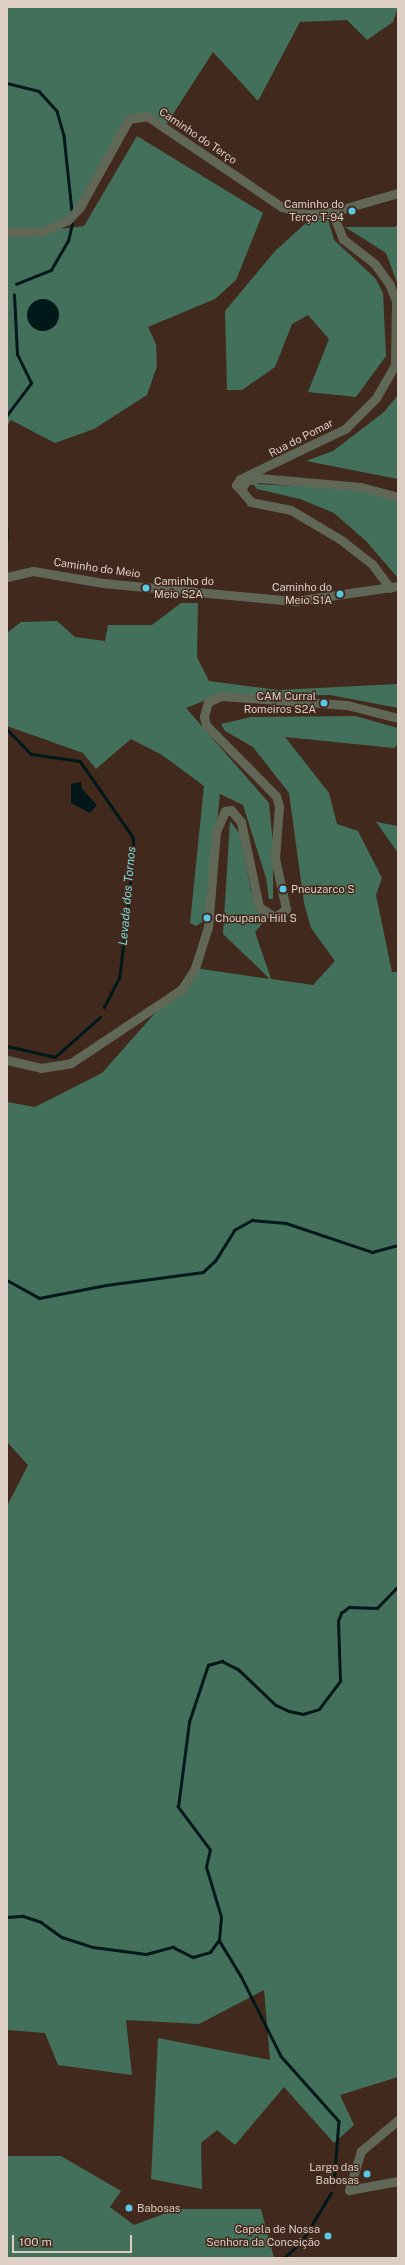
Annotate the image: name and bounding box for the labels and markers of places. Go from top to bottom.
place label: Caminho do Terço T-94 [284,198,344,224]
marker: Caminho do Terço T-94 [347,206,357,216]
place label: Caminho do Meio S2A [154,575,214,601]
place label: Caminho do Meio S1A [272,581,332,607]
marker: Caminho do Meio S2A [141,583,151,593]
marker: Caminho do Meio S1A [335,589,345,599]
place label: CAM Curral Romeiros S2A [244,690,316,716]
marker: CAM Curral Romeiros S2A [319,698,329,708]
place label: Pneuzarco S [291,882,355,896]
marker: Pneuzarco S [278,884,288,894]
place label: Choupana Hill S [215,911,297,925]
marker: Choupana Hill S [202,913,212,923]
place label: Largo das Babosas [309,2161,359,2187]
marker: Largo das Babosas [362,2169,372,2179]
place label: Babosas [137,2201,180,2215]
marker: Babosas [124,2203,134,2213]
place label: Capela de Nossa Senhora da Conceição [206,2223,320,2249]
marker: Capela de Nossa Senhora da Conceição [323,2231,333,2241]

